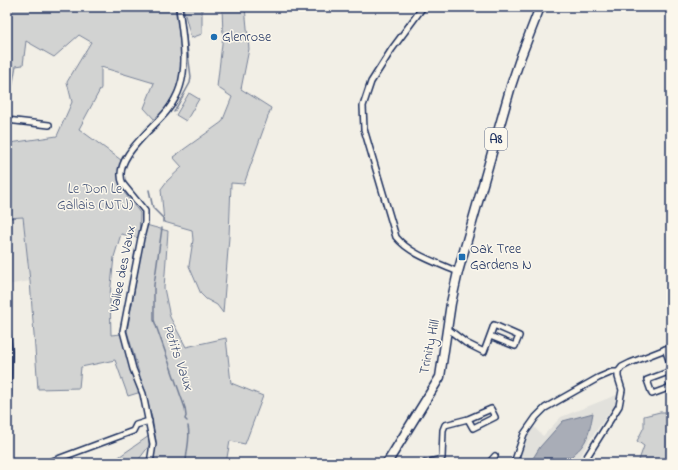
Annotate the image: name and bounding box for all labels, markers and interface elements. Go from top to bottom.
place label: Glenrose [222,27,272,48]
marker: Glenrose [209,32,219,42]
road number: A8 [485,128,507,150]
park label: Le Don Le Gallais (NTJ) [57,179,133,216]
street label: Vallee des Vaux [104,224,142,315]
place label: Oak Tree Gardens N [470,239,532,276]
marker: Oak Tree Gardens N [457,252,467,262]
street label: Trinity Hill [414,318,447,377]
water label: Petits Vaux [156,321,200,394]

